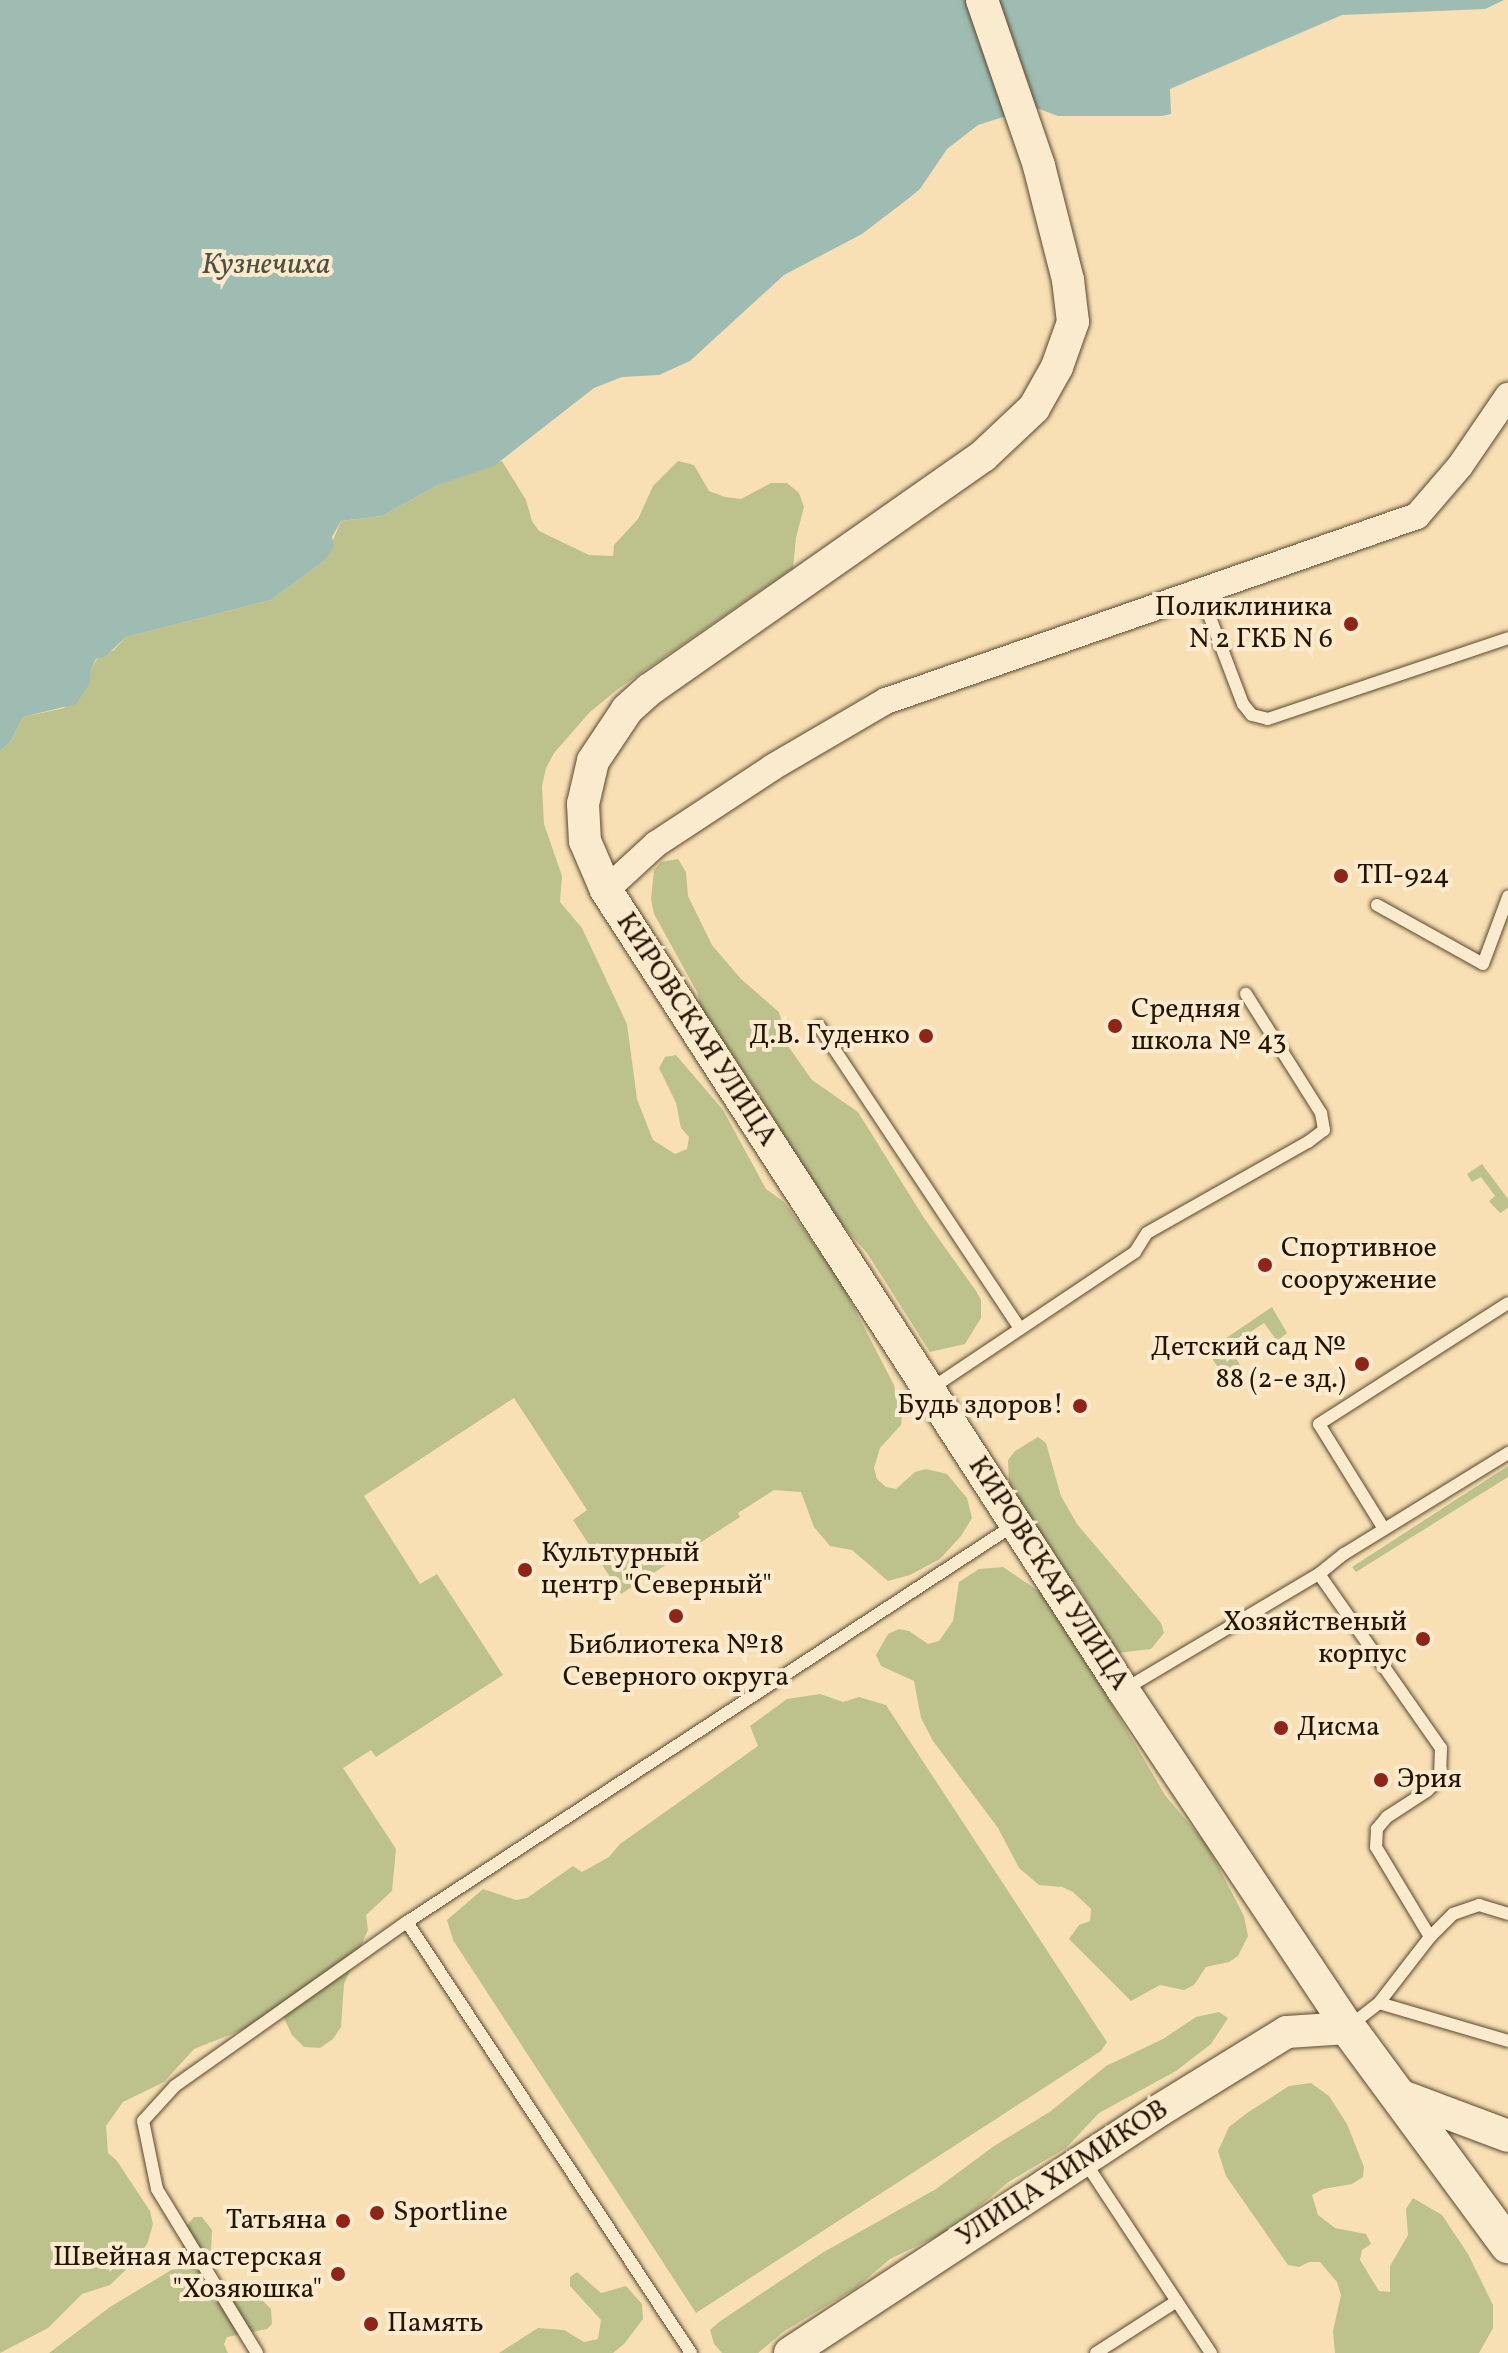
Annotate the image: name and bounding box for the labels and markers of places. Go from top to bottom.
place label: Поликлиника N 2 ГКБ N 6 [1155,591,1333,657]
marker: Поликлиника N 2 ГКБ N 6 [1340,613,1362,635]
place label: ТП-924 [1357,859,1450,893]
marker: ТП-924 [1332,867,1350,885]
place label: Средняя школа № 43 [1131,993,1287,1059]
marker: Средняя школа № 43 [1106,1017,1124,1035]
place label: Д.В. Гуденко [749,1019,910,1053]
marker: Д.В. Гуденко [917,1027,935,1045]
place label: Спортивное сооружение [1281,1232,1437,1298]
marker: Спортивное сооружение [1256,1256,1274,1274]
place label: Детский сад № 88 (2-е зд.) [1151,1331,1346,1397]
marker: Детский сад № 88 (2-е зд.) [1353,1355,1371,1373]
place label: Будь здоров! [897,1389,1064,1423]
marker: Будь здоров! [1071,1397,1089,1415]
place label: Культурный центр "Северный" [541,1537,772,1603]
marker: Культурный центр "Северный" [516,1561,534,1579]
place label: Хозяйственый корпус [1223,1606,1407,1672]
marker: Библиотека №18 Северного округа [667,1607,685,1625]
place label: Библиотека №18 Северного округа [563,1629,789,1695]
marker: Хозяйственый корпус [1414,1630,1432,1648]
place label: Дисма [1297,1711,1380,1745]
marker: Дисма [1272,1719,1290,1737]
place label: Эрия [1397,1763,1462,1797]
marker: Эрия [1372,1771,1390,1789]
place label: Sportline [393,2196,508,2230]
place label: Татьяна [226,2204,327,2238]
marker: Sportline [368,2204,386,2222]
marker: Татьяна [334,2212,352,2230]
place label: Швейная мастерская "Хозяюшка" [53,2241,322,2307]
marker: Швейная мастерская "Хозяюшка" [329,2265,347,2283]
place label: Память [387,2307,484,2341]
marker: Память [362,2315,380,2333]

